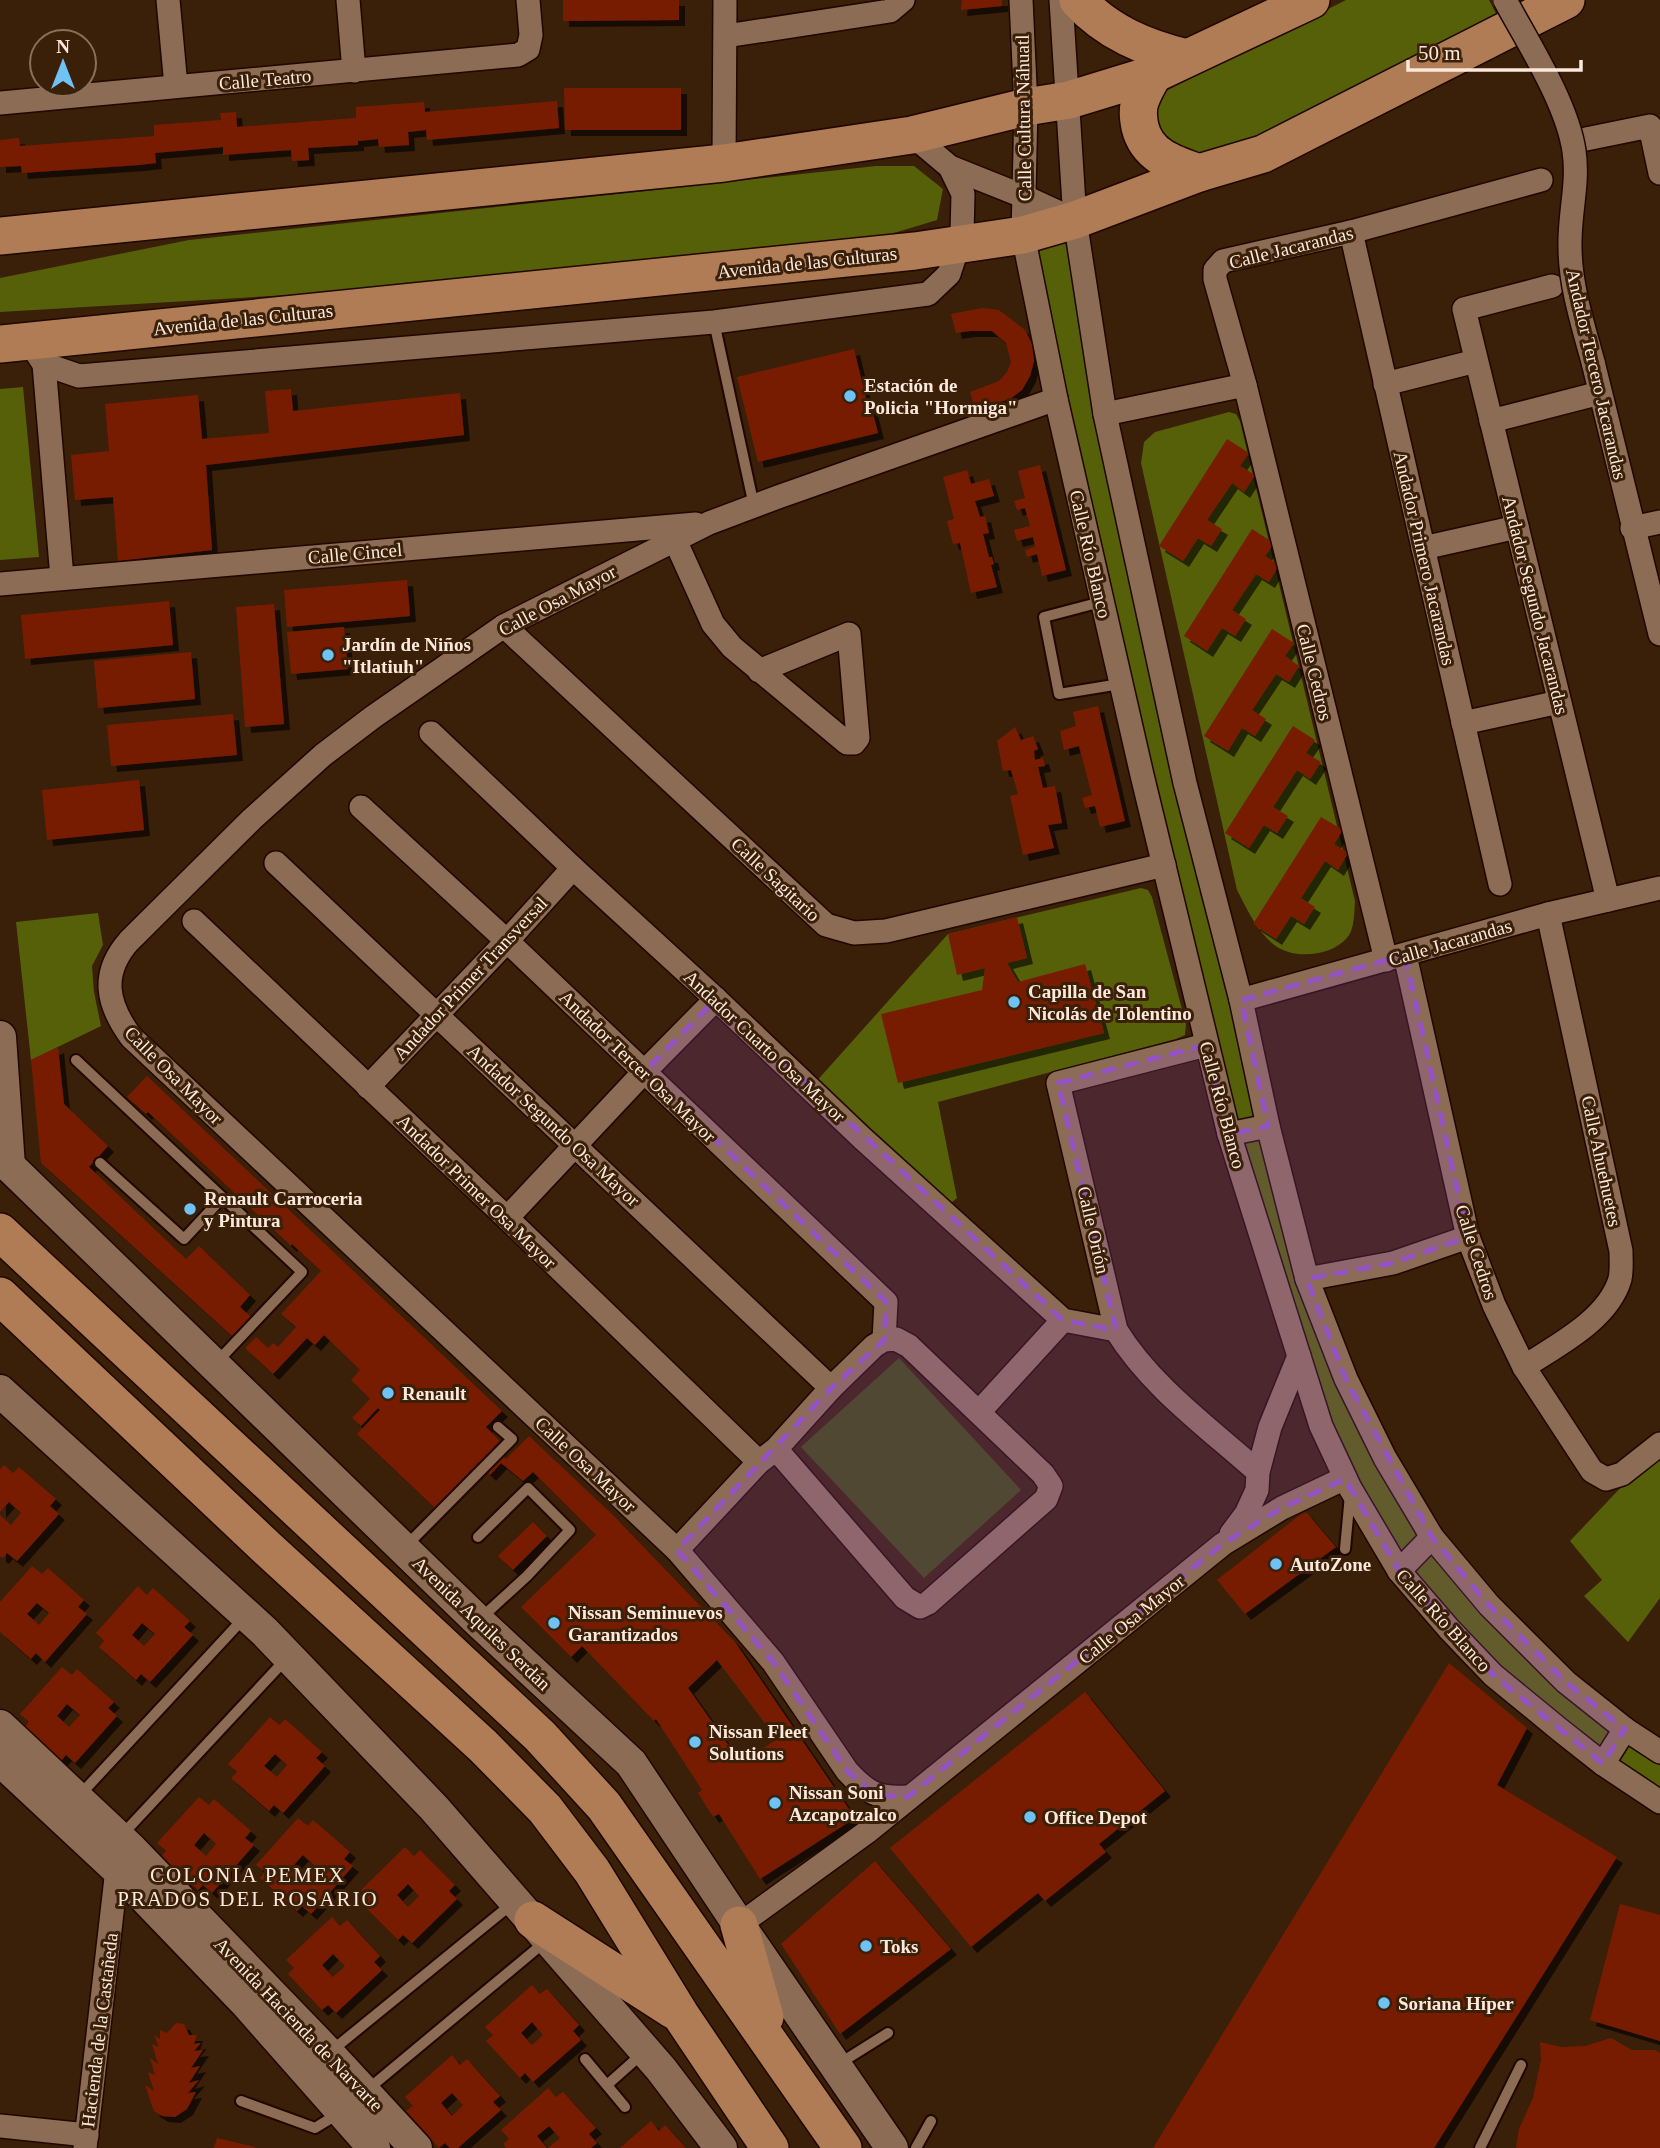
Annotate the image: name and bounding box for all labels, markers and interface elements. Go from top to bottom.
north arrow [28,28,98,98]
scale bar [1408,28,1581,72]
street label: Calle Cultura Náhuatl [1012,34,1035,202]
text: N [56,36,70,57]
text: 50 m [1418,41,1461,65]
street label: Calle Teatro [218,65,312,94]
street label: Calle Jacarandas [1227,222,1355,273]
street label: Avenida de las Culturas [716,243,898,282]
street label: Andador Tercero Jacarandas [1562,267,1631,482]
street label: Avenida de las Culturas [152,300,334,339]
place label: Estación de Policia "Hormiga" [864,375,1018,418]
marker: Estación de Policia "Hormiga" [842,388,858,404]
street label: Andador Primero Jacarandas [1390,449,1459,667]
street label: Calle Río Blanco [1066,488,1115,620]
street label: Andador Segundo Jacarandas [1498,494,1573,717]
street label: Calle Cincel [307,539,403,568]
street label: Calle Osa Mayor [495,560,620,640]
street label: Calle Cedros [1292,622,1337,723]
place label: Jardín de Niños "Itlatiuh" [342,634,471,677]
marker: Jardín de Niños "Itlatiuh" [320,647,336,663]
street label: Calle Sagitario [727,833,824,926]
street label: Andador Primer Transversal [389,892,551,1064]
street label: Calle Jacarandas [1386,915,1514,970]
street label: Andador Cuarto Osa Mayor [680,966,850,1127]
place label: Capilla de San Nicolás de Tolentino [1028,981,1192,1024]
street label: Andador Tercer Osa Mayor [555,986,721,1147]
marker: Capilla de San Nicolás de Tolentino [1006,994,1022,1010]
street label: Calle Osa Mayor [120,1022,227,1129]
street label: Calle Río Blanco [1195,1039,1250,1171]
street label: Andador Segundo Osa Mayor [463,1040,644,1211]
street label: Calle Ahuehuetes [1577,1094,1626,1229]
street label: Andador Primer Osa Mayor [393,1110,561,1273]
street label: Calle Orión [1073,1184,1114,1276]
place label: Renault Carroceria y Pintura [204,1188,363,1231]
marker: Renault Carroceria y Pintura [182,1201,198,1217]
street label: Calle Cedros [1451,1202,1502,1302]
place label: Renault [402,1383,467,1404]
marker: Renault [380,1385,396,1401]
street label: Calle Osa Mayor [531,1412,641,1517]
street label: Avenida Aquiles Serdán [408,1552,555,1695]
place label: AutoZone [1290,1554,1371,1575]
marker: AutoZone [1268,1556,1284,1572]
street label: Calle Río Blanco [1392,1565,1495,1676]
street label: Calle Osa Mayor [1074,1570,1189,1668]
place label: Nissan Seminuevos Garantizados [568,1602,723,1645]
marker: Nissan Seminuevos Garantizados [546,1615,562,1631]
place label: Nissan Fleet Solutions [709,1721,808,1764]
marker: Nissan Fleet Solutions [687,1734,703,1750]
place label: Nissan Soni Azcapotzalco [789,1782,897,1825]
marker: Nissan Soni Azcapotzalco [767,1795,783,1811]
place label: Office Depot [1044,1807,1148,1828]
marker: Office Depot [1022,1809,1038,1825]
district label: COLONIA PEMEX PRADOS DEL ROSARIO [117,1863,379,1911]
street label: Hacienda de la Castañeda [77,1931,122,2128]
street label: Avenida Hacienda de Narvarte [210,1933,387,2116]
place label: Toks [880,1936,918,1957]
marker: Toks [858,1938,874,1954]
place label: Soriana Híper [1398,1993,1514,2014]
marker: Soriana Híper [1376,1995,1392,2011]

